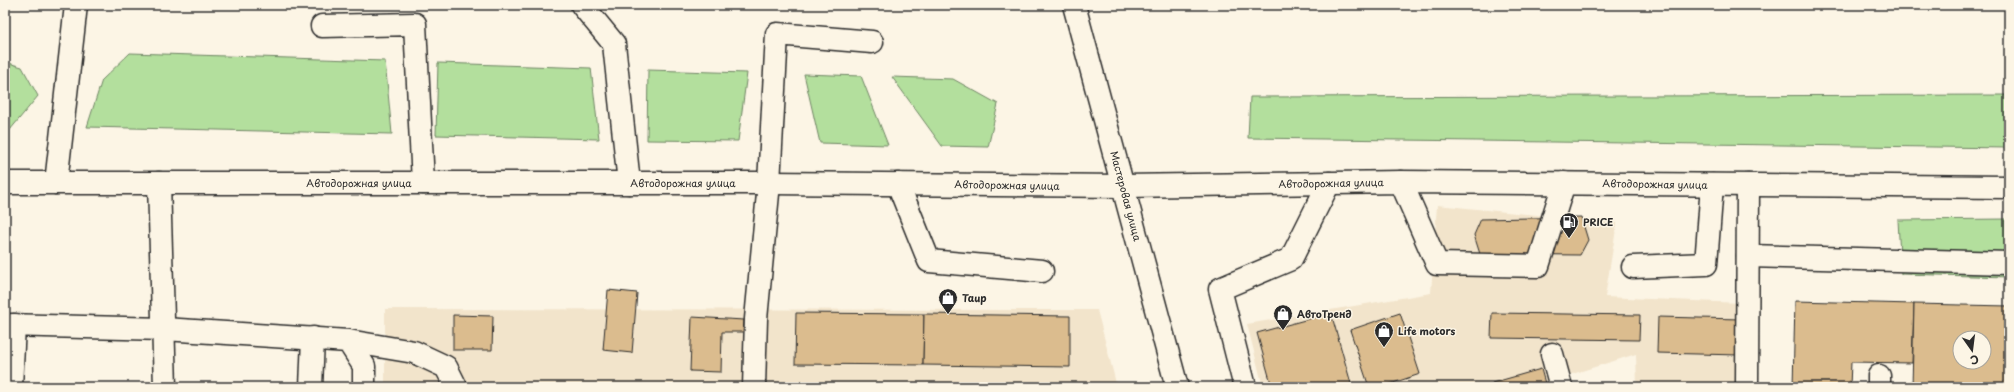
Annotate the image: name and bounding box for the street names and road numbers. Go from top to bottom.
street label: Мастеровая улица [1107,149,1146,243]
street label: Автодорожная улица [1278,174,1384,191]
street label: Автодорожная улица [306,175,412,190]
street label: Автодорожная улица [630,175,736,190]
street label: Автодорожная улица [1602,175,1708,192]
street label: Автодорожная улица [954,176,1060,193]

